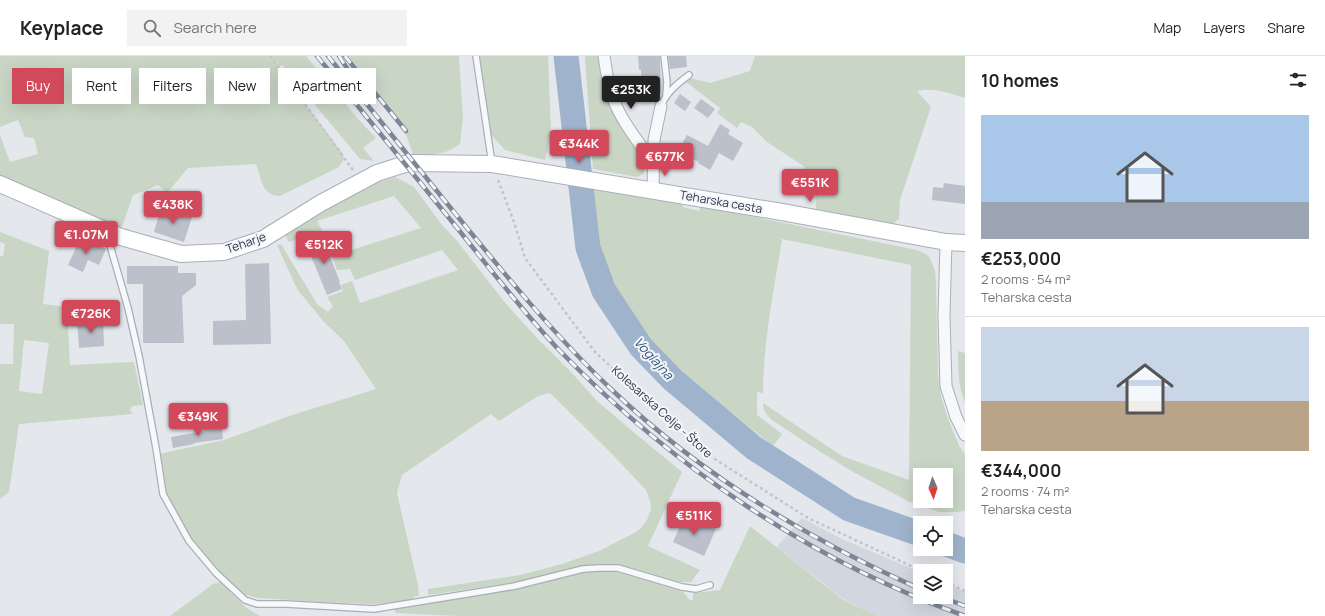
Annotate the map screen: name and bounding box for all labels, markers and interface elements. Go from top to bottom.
search box [127,10,407,46]
text: Keyplace [20,15,103,41]
icon: search [141,17,163,39]
text: Search here [173,17,257,38]
text: Map [1153,18,1181,37]
text: Layers [1203,18,1245,37]
text: Share [1267,18,1305,37]
chip: Buy [12,68,64,104]
chip: Rent [72,68,131,104]
chip: Filters [139,68,206,104]
chip: New [214,68,270,104]
chip: Apartment [278,68,376,104]
text: 10 homes [981,69,1059,92]
icon: filters [1287,69,1309,91]
pin: €253K [603,76,659,110]
text: €253K [611,80,651,98]
pin: €344K [551,130,607,164]
text: €344K [559,134,599,152]
icon: home [1109,141,1181,213]
pin: €677K [637,143,693,177]
text: €677K [645,147,685,165]
pin: €551K [782,169,838,203]
text: €551K [791,173,829,191]
street label: Teharska cesta [678,186,764,217]
pin: €438K [145,191,201,225]
text: €438K [153,195,193,213]
pin: €1.07M [53,221,119,255]
text: €1.07M [64,225,108,243]
street label: Teharje [224,228,268,257]
pin: €512K [296,231,352,265]
text: €512K [305,235,343,253]
text: €253,000 [981,247,1061,270]
text: 2 rooms · 54 m² [981,270,1071,288]
text: Teharska cesta [981,288,1072,306]
pin: €726K [63,300,119,334]
text: €726K [71,304,111,322]
water label: Voglajna [630,333,678,384]
icon: home [1109,353,1181,425]
street label: Kolesarska Celje - Štore [608,362,717,462]
pin: €349K [170,403,226,437]
text: €349K [178,407,218,425]
text: €344,000 [981,459,1061,482]
north arrow [913,468,953,508]
map controls [913,468,953,604]
text: 2 rooms · 74 m² [981,482,1069,500]
text: Teharska cesta [981,500,1072,518]
pin: €511K [666,502,722,536]
text: €511K [676,506,712,524]
button: locate [913,516,953,556]
button: layers [913,564,953,604]

